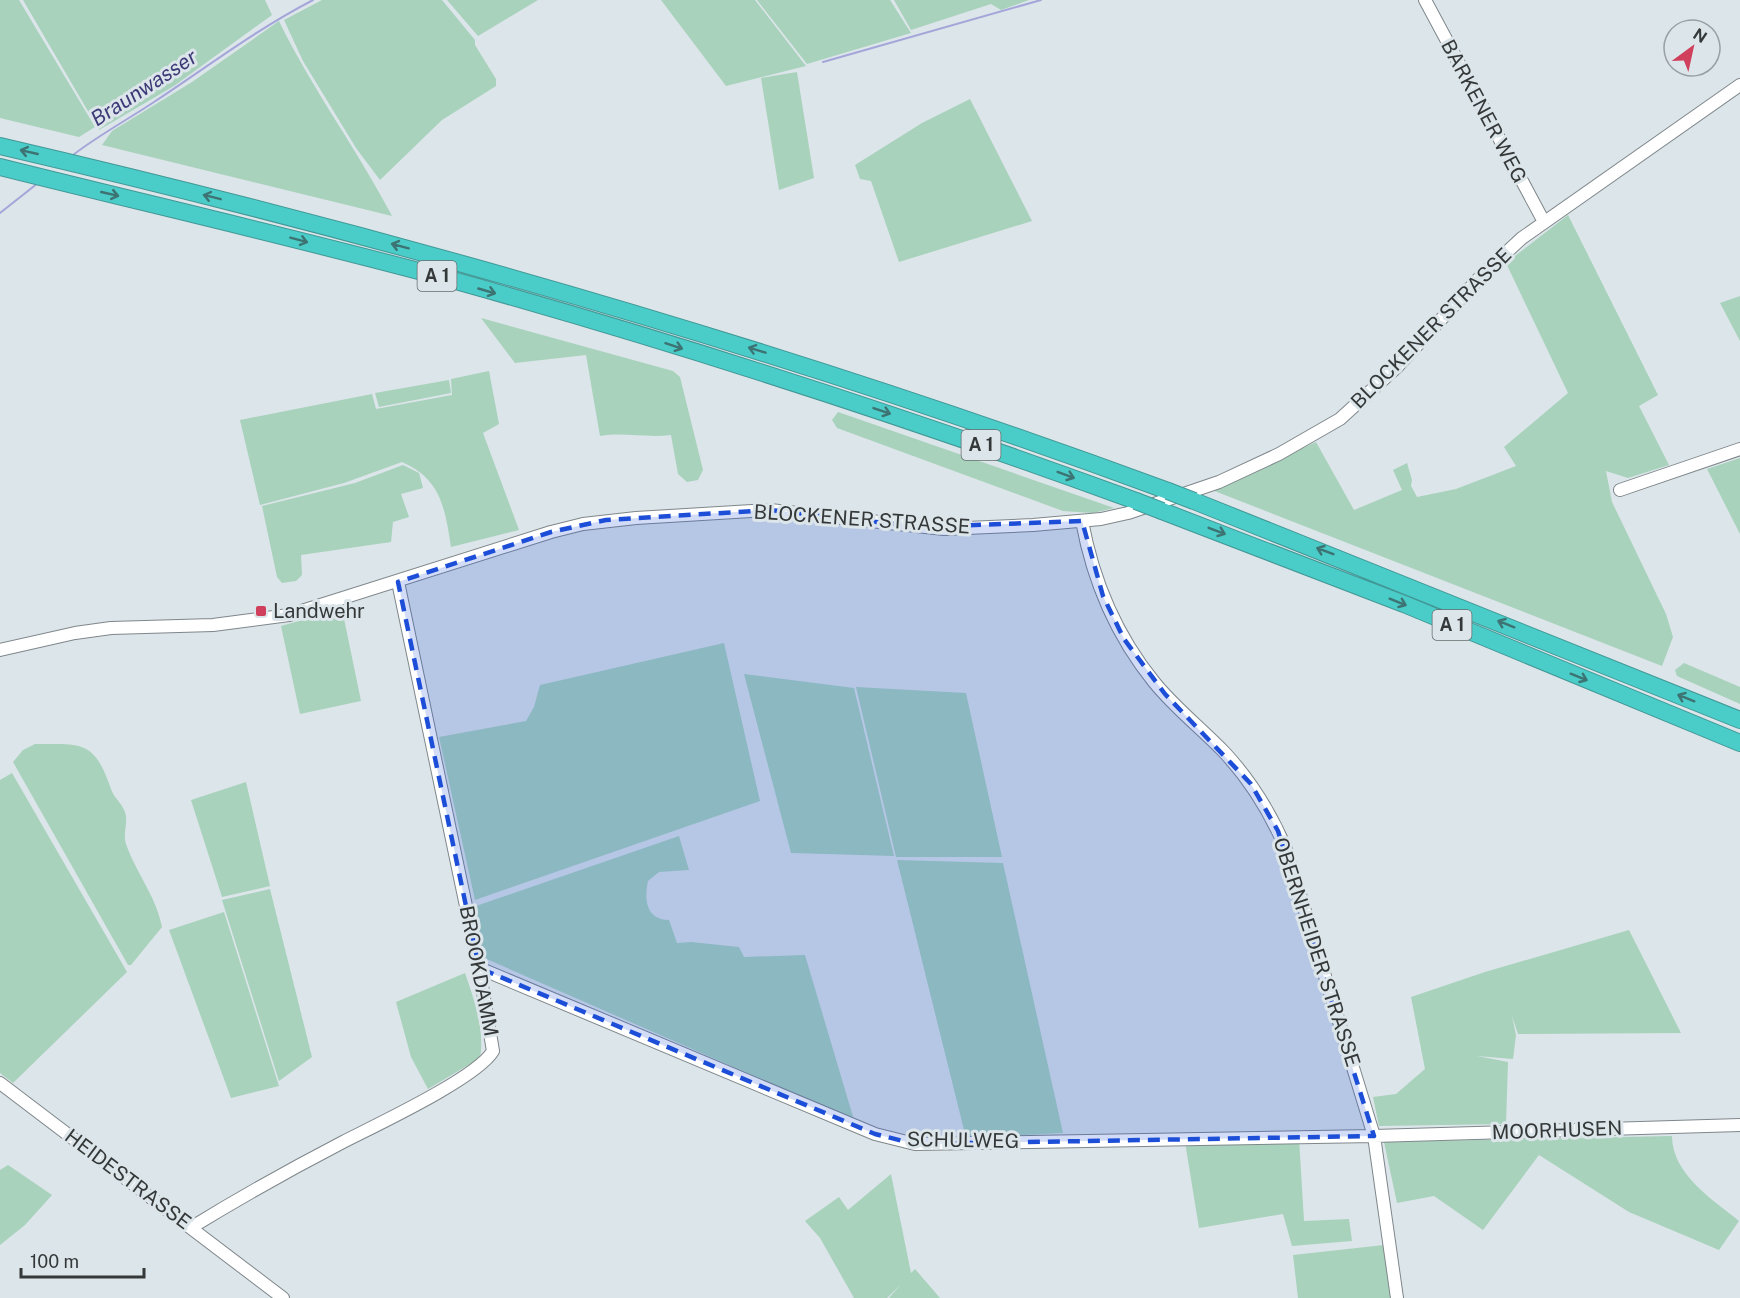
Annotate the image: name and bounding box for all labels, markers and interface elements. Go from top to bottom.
north arrow [1662,18,1722,78]
text: N [1689,24,1710,47]
street label: BARKENER WEG [1436,35,1532,187]
water label: Braunwasser [86,43,202,131]
one-way arrow [20,146,39,158]
one-way arrow [100,188,119,200]
one-way arrow [203,190,222,202]
one-way arrow [289,234,308,246]
one-way arrow [391,239,410,251]
street label: BLOCKENER STRASSE [1346,243,1516,413]
road number: A 1 [418,261,456,291]
one-way arrow [477,285,496,297]
one-way arrow [664,341,683,352]
one-way arrow [748,344,767,355]
one-way arrow [872,407,891,418]
road number: A 1 [962,430,1000,460]
one-way arrow [1056,470,1075,481]
street label: BLOCKENER STRASSE [753,499,971,539]
one-way arrow [1207,527,1225,538]
one-way arrow [1316,545,1334,556]
one-way arrow [1389,597,1407,608]
place label: Landwehr [273,599,365,623]
marker: Landwehr [254,604,268,618]
road number: A 1 [1432,610,1472,640]
one-way arrow [1497,618,1515,629]
one-way arrow [1569,672,1587,683]
one-way arrow [1677,692,1696,703]
street label: OBERNHEIDER STRASSE [1269,834,1365,1070]
street label: BROOKDAMM [455,904,503,1038]
street label: MOORHUSEN [1491,1116,1623,1144]
street label: HEIDESTRASSE [60,1124,196,1234]
street label: SCHULWEG [907,1127,1019,1153]
scale bar [21,1241,144,1279]
text: 100 m [30,1251,79,1272]

